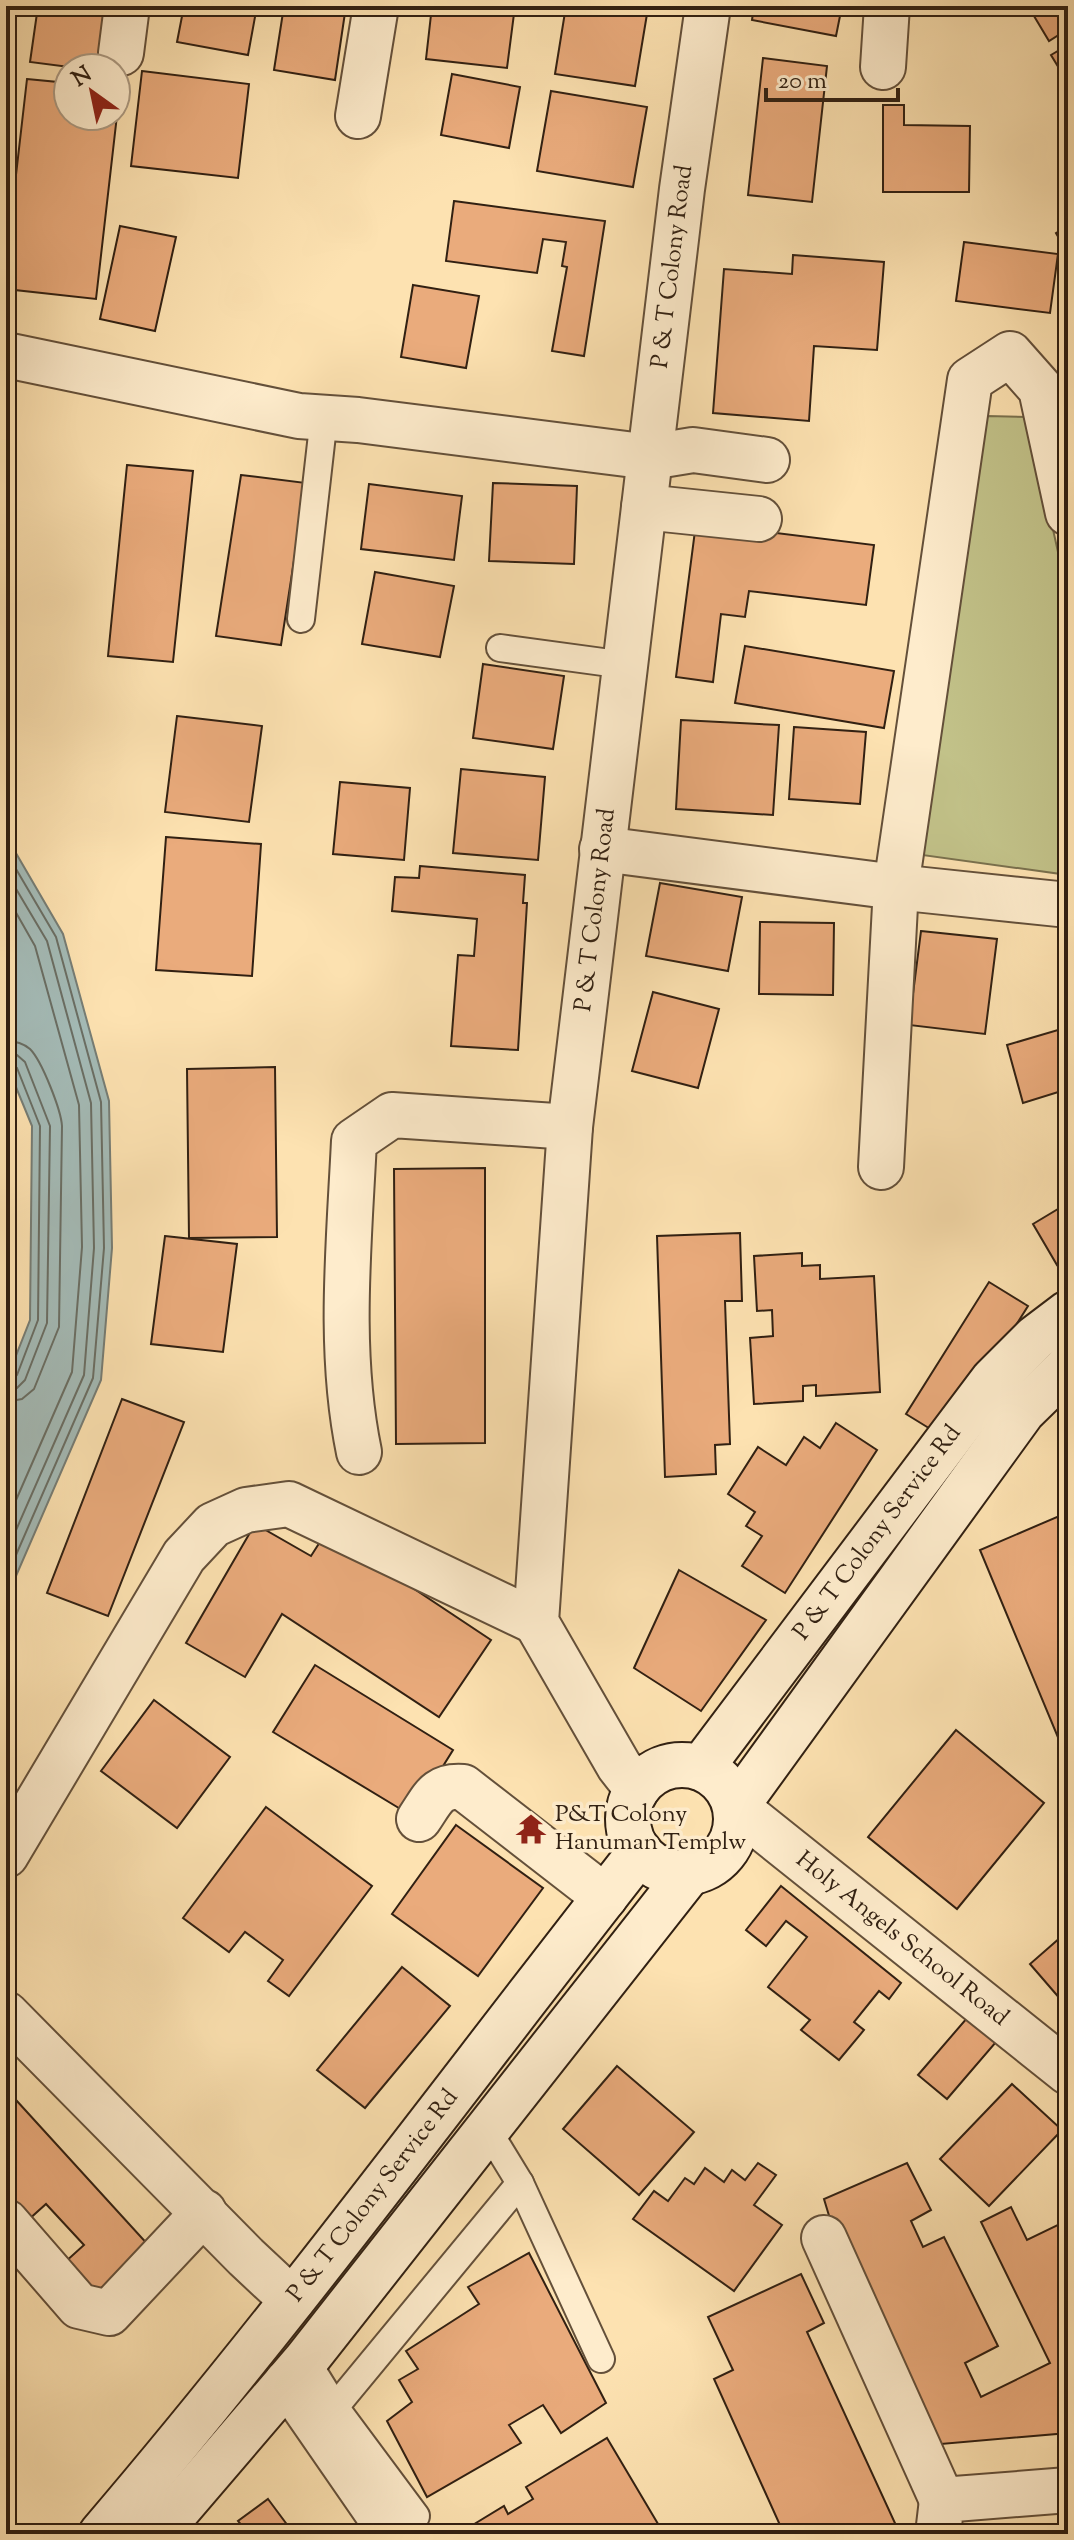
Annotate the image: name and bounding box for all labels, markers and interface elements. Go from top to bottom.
north arrow [52,52,132,132]
scale bar [766,52,898,102]
text: N [67,59,99,96]
text: 20 m [778,65,827,99]
street label: P & T Colony Road [644,162,702,370]
street label: P & T Colony Road [567,806,625,1014]
street label: P & T Colony Service Rd [786,1418,970,1648]
place label: P&T Colony Hanuman Templw [555,1798,746,1860]
temple icon: P&T Colony Hanuman Templw [514,1812,548,1846]
street label: Holy Angels School Road [788,1844,1016,2035]
street label: P & T Colony Service Rd [280,2082,467,2310]

